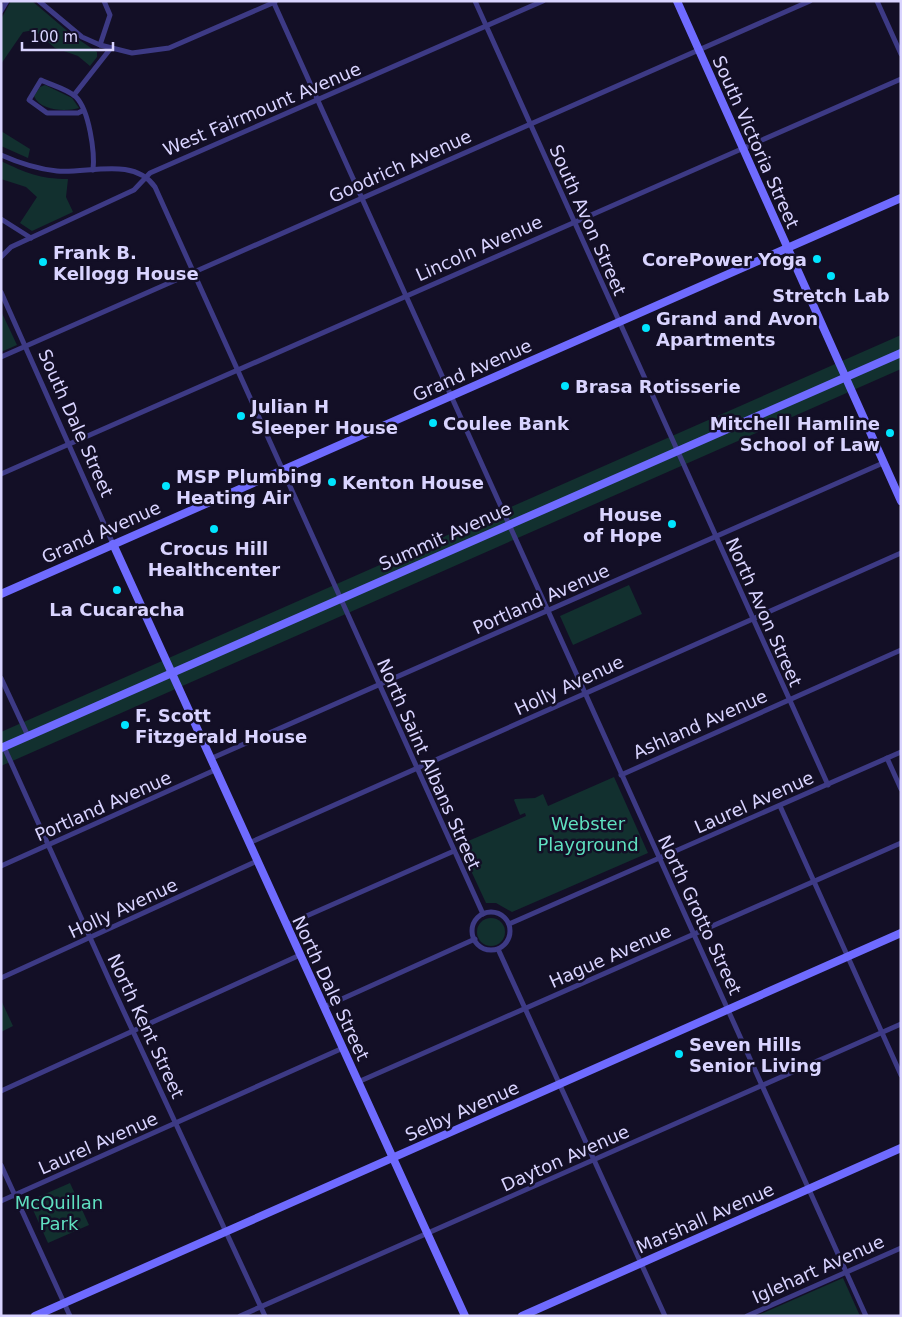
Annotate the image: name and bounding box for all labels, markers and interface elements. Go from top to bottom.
scale bar [22,20,114,52]
text: 100 m [30,28,78,46]
street label: South Victoria Street [708,52,804,232]
street label: West Fairmount Avenue [160,58,364,160]
street label: Goodrich Avenue [326,125,474,207]
street label: South Avon Street [545,141,631,299]
street label: Lincoln Avenue [412,211,546,285]
place label: Frank B. Kellogg House [53,242,199,284]
place label: CorePower Yoga [642,249,807,270]
marker: CorePower Yoga [811,253,823,265]
marker: Frank B. Kellogg House [37,256,49,268]
marker: Stretch Lab [825,270,837,282]
place label: Stretch Lab [772,285,890,306]
place label: Grand and Avon Apartments [656,308,818,350]
marker: Grand and Avon Apartments [640,322,652,334]
street label: Grand Avenue [409,334,535,406]
street label: South Dale Street [34,346,118,500]
place label: Brasa Rotisserie [575,376,741,397]
marker: Brasa Rotisserie [559,380,571,392]
place label: Julian H Sleeper House [249,396,398,438]
marker: Julian H Sleeper House [235,410,247,422]
place label: Coulee Bank [443,413,570,434]
place label: Mitchell Hamline School of Law [710,413,880,455]
marker: Coulee Bank [427,417,439,429]
marker: Mitchell Hamline School of Law [884,427,896,439]
place label: MSP Plumbing Heating Air [176,466,322,508]
place label: Kenton House [342,472,484,493]
marker: Kenton House [326,476,338,488]
marker: MSP Plumbing Heating Air [160,480,172,492]
street label: Grand Avenue [38,496,164,568]
street label: Summit Avenue [376,497,514,575]
place label: House of Hope [583,504,662,546]
marker: House of Hope [666,518,678,530]
marker: Crocus Hill Healthcenter [208,523,220,535]
street label: North Avon Street [722,534,806,690]
place label: Crocus Hill Healthcenter [148,538,280,580]
street label: Portland Avenue [470,559,612,639]
marker: La Cucaracha [111,584,123,596]
place label: La Cucaracha [49,599,185,620]
street label: Holly Avenue [511,651,627,719]
street label: North Saint Albans Street [373,655,485,873]
street label: Ashland Avenue [630,685,770,763]
place label: F. Scott Fitzgerald House [135,705,307,747]
marker: F. Scott Fitzgerald House [119,719,131,731]
street label: Portland Avenue [32,766,174,846]
street label: Laurel Avenue [691,766,817,838]
park label: Webster Playground [537,813,639,855]
street label: North Grotto Street [654,832,746,998]
street label: Holly Avenue [65,874,181,942]
street label: North Dale Street [288,912,374,1064]
street label: Hague Avenue [546,920,674,992]
street label: North Kent Street [103,950,189,1102]
place label: Seven Hills Senior Living [689,1034,822,1076]
marker: Seven Hills Senior Living [673,1048,685,1060]
street label: Selby Avenue [402,1077,522,1145]
street label: Laurel Avenue [35,1107,161,1179]
street label: Dayton Avenue [498,1120,632,1196]
street label: Marshall Avenue [633,1178,777,1258]
park label: McQuillan Park [15,1192,103,1234]
street label: Iglehart Avenue [749,1230,887,1308]

